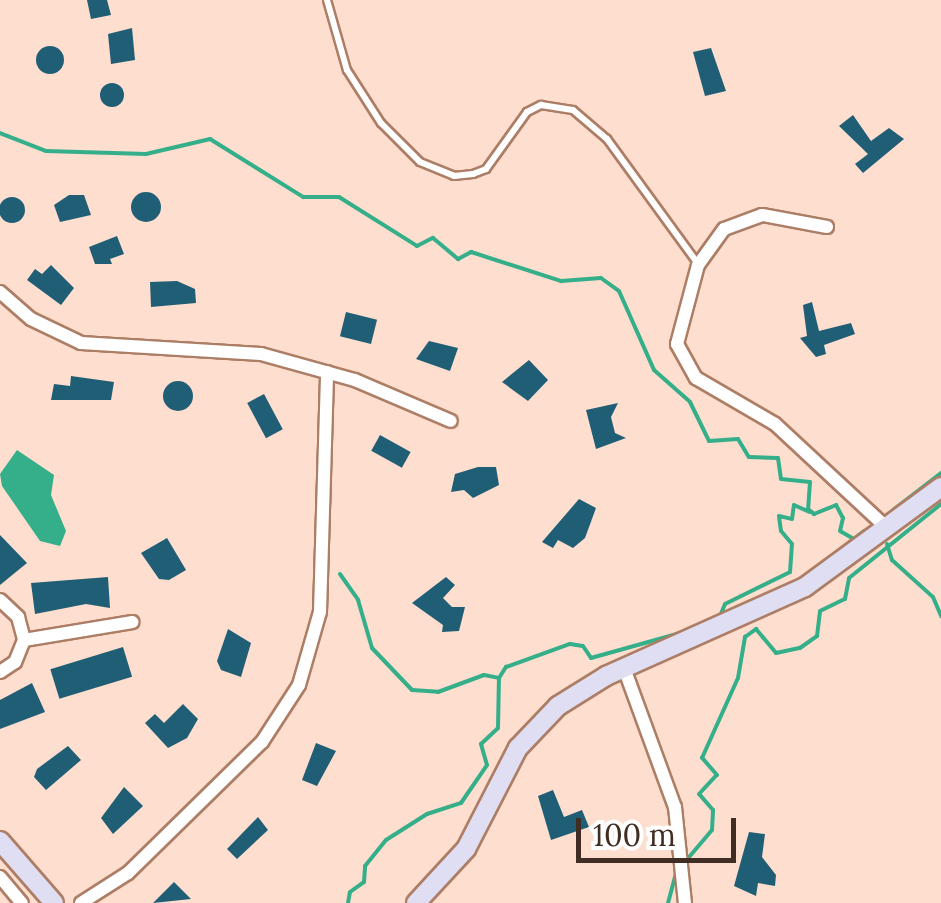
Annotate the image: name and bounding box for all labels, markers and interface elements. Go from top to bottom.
scale bar [581,798,741,860]
text: 100 m [593,816,676,854]

